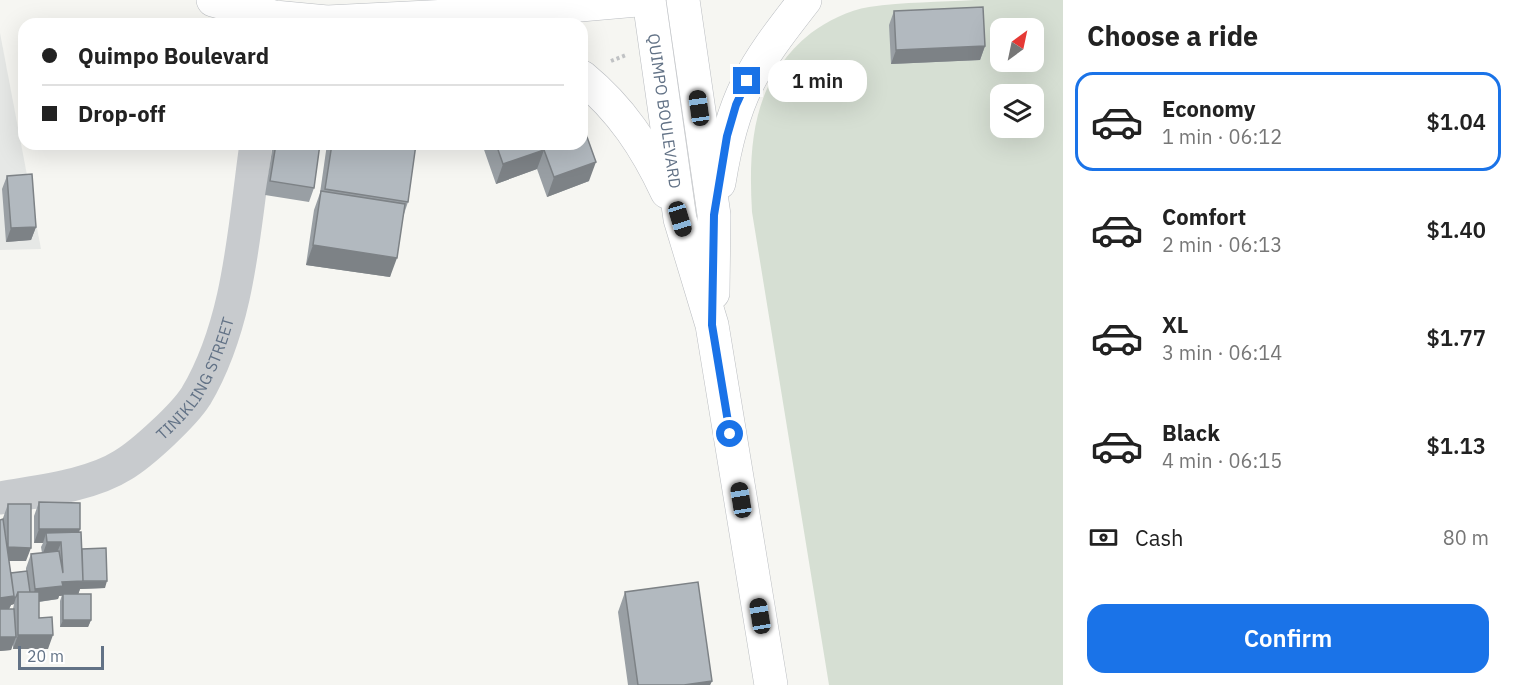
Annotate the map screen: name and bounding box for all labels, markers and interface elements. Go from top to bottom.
north arrow [990,18,1044,72]
map controls [990,18,1044,138]
text: Choose a ride [1087,18,1258,53]
street label: QUIMPO BOULEVARD [644,32,686,190]
text: Quimpo Boulevard [78,41,269,70]
callout: 1 min [768,60,867,102]
route end [733,67,760,94]
text: 1 min [792,67,843,94]
button: layers [990,84,1044,138]
car [688,89,710,127]
text: Economy [1162,94,1256,123]
icon: car [1090,95,1144,149]
text: Drop-off [78,99,165,128]
text: $1.04 [1427,107,1486,136]
text: 1 min · 06:12 [1162,123,1282,150]
car [666,199,694,239]
text: Comfort [1162,202,1246,231]
icon: car [1090,203,1144,257]
text: $1.40 [1427,215,1486,244]
text: 2 min · 06:13 [1162,231,1282,258]
text: XL [1162,310,1188,339]
icon: car [1090,311,1144,365]
street label: TINIKLING STREET [152,315,238,444]
text: $1.77 [1427,323,1486,352]
text: 3 min · 06:14 [1162,339,1282,366]
text: Black [1162,418,1220,447]
icon: car [1090,419,1144,473]
route start [716,420,743,447]
text: $1.13 [1427,431,1486,460]
text: 4 min · 06:15 [1162,447,1282,474]
car [729,481,753,519]
icon: cash [1087,521,1120,554]
text: Cash [1135,523,1184,552]
text: 80 m [1443,524,1489,551]
car [748,597,772,635]
button: Confirm [1087,604,1489,673]
scale bar [18,643,104,670]
text: 20 m [27,646,64,666]

